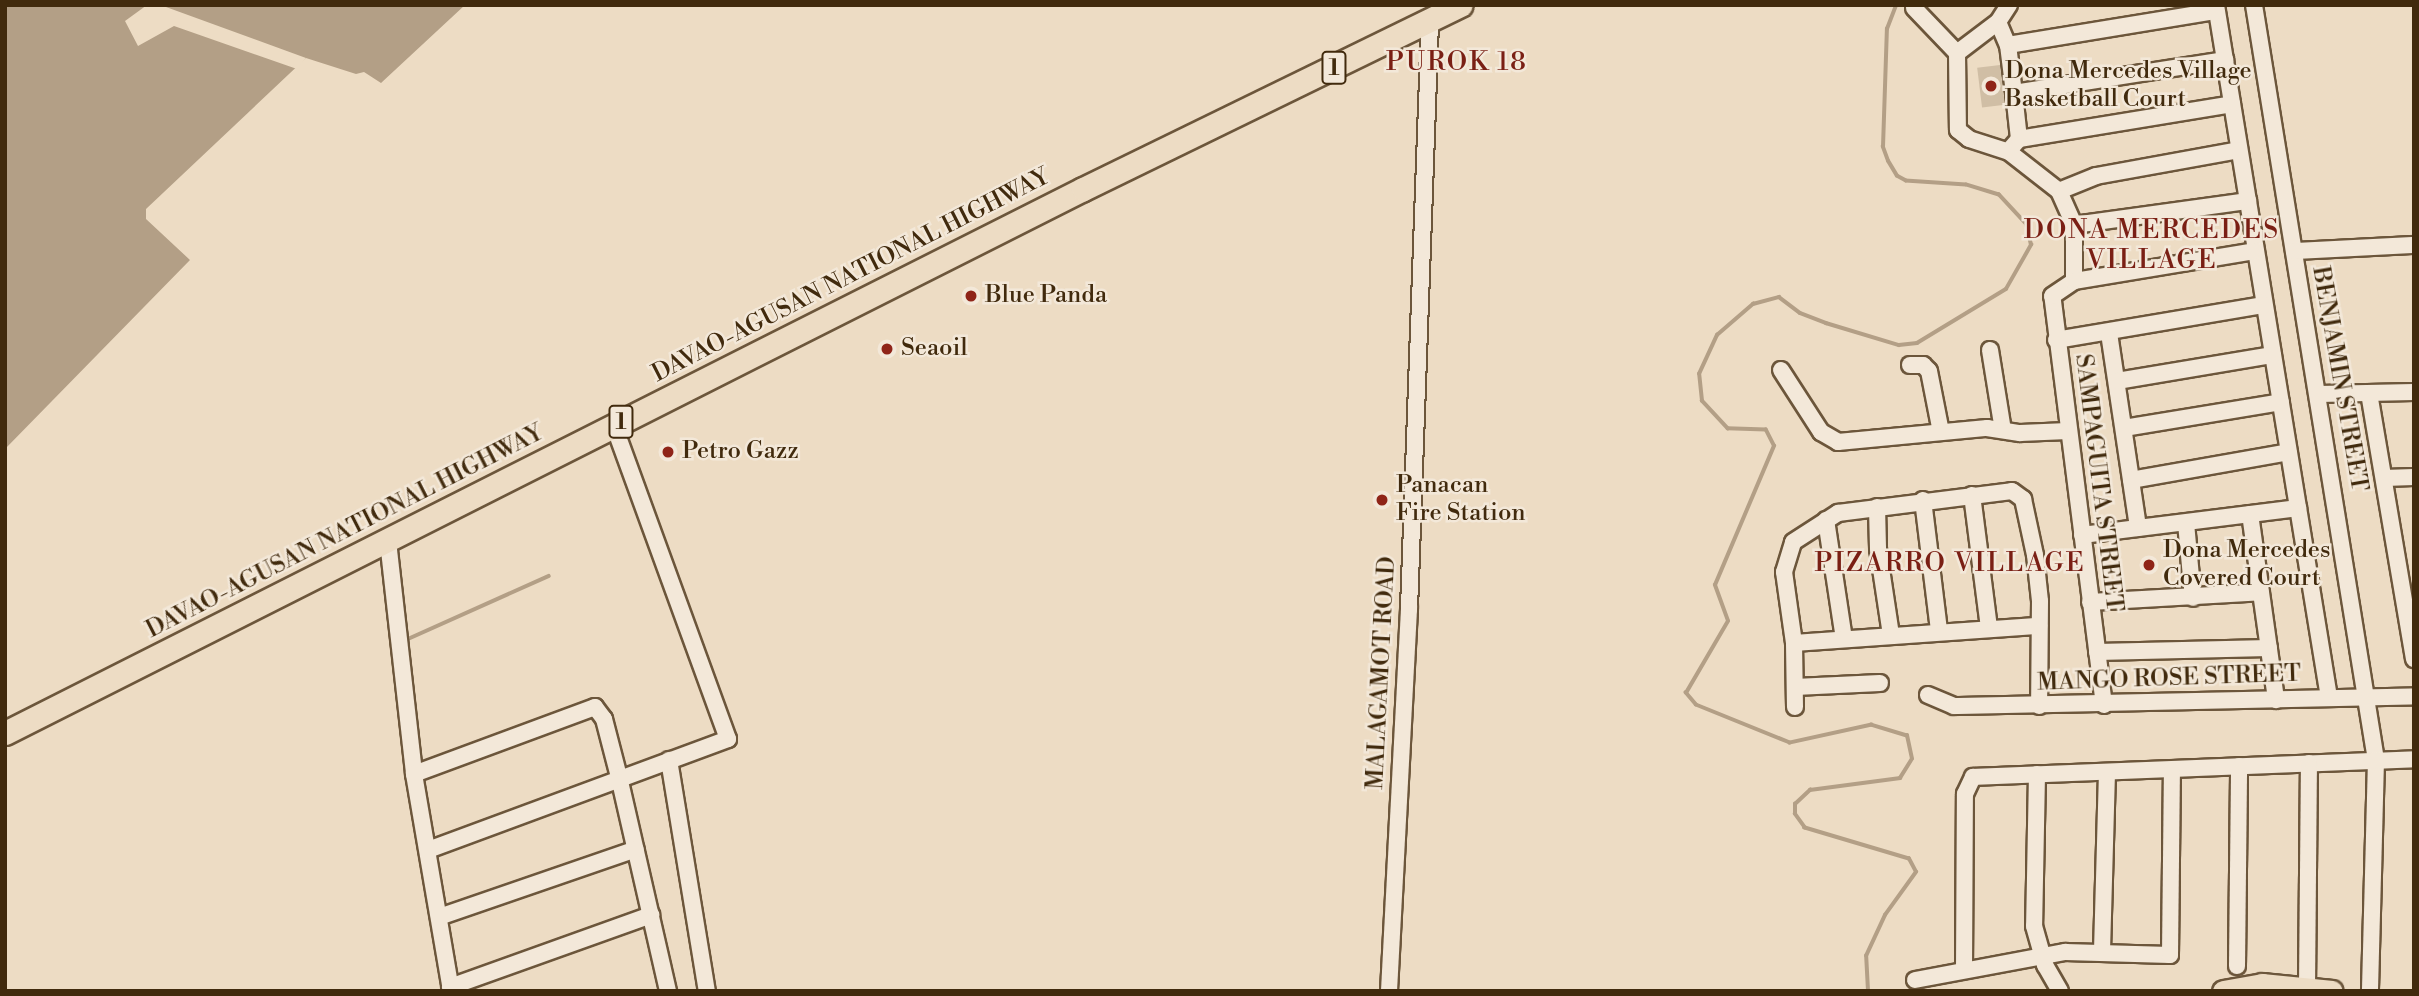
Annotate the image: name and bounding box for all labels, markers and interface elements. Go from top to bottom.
district label: PUROK 18 [1387,47,1527,79]
road number: 1 [1320,48,1348,88]
place label: Dona Mercedes Village Basketball Court [2005,58,2252,114]
marker: Dona Mercedes Village Basketball Court [1983,78,1999,94]
street label: DAVAO-AGUSAN NATIONAL HIGHWAY [648,163,1054,389]
district label: DONA MERCEDES VILLAGE [2025,215,2279,276]
street label: BENJAMIN STREET [2305,264,2373,494]
place label: Blue Panda [985,282,1107,310]
marker: Blue Panda [963,288,979,304]
place label: Seaoil [901,335,968,363]
marker: Seaoil [879,341,895,357]
street label: SAMPAGUITA STREET [2068,352,2128,614]
road number: 1 [607,402,635,442]
street label: DAVAO-AGUSAN NATIONAL HIGHWAY [142,419,548,645]
place label: Petro Gazz [682,438,799,466]
marker: Petro Gazz [660,444,676,460]
place label: Panacan Fire Station [1396,472,1526,528]
marker: Panacan Fire Station [1374,492,1390,508]
place label: Dona Mercedes Covered Court [2163,537,2330,593]
district label: PIZARRO VILLAGE [1816,548,2084,580]
street label: MALAGAMOT ROAD [1362,556,1402,790]
marker: Dona Mercedes Covered Court [2141,557,2157,573]
street label: MANGO ROSE STREET [2037,660,2301,698]

